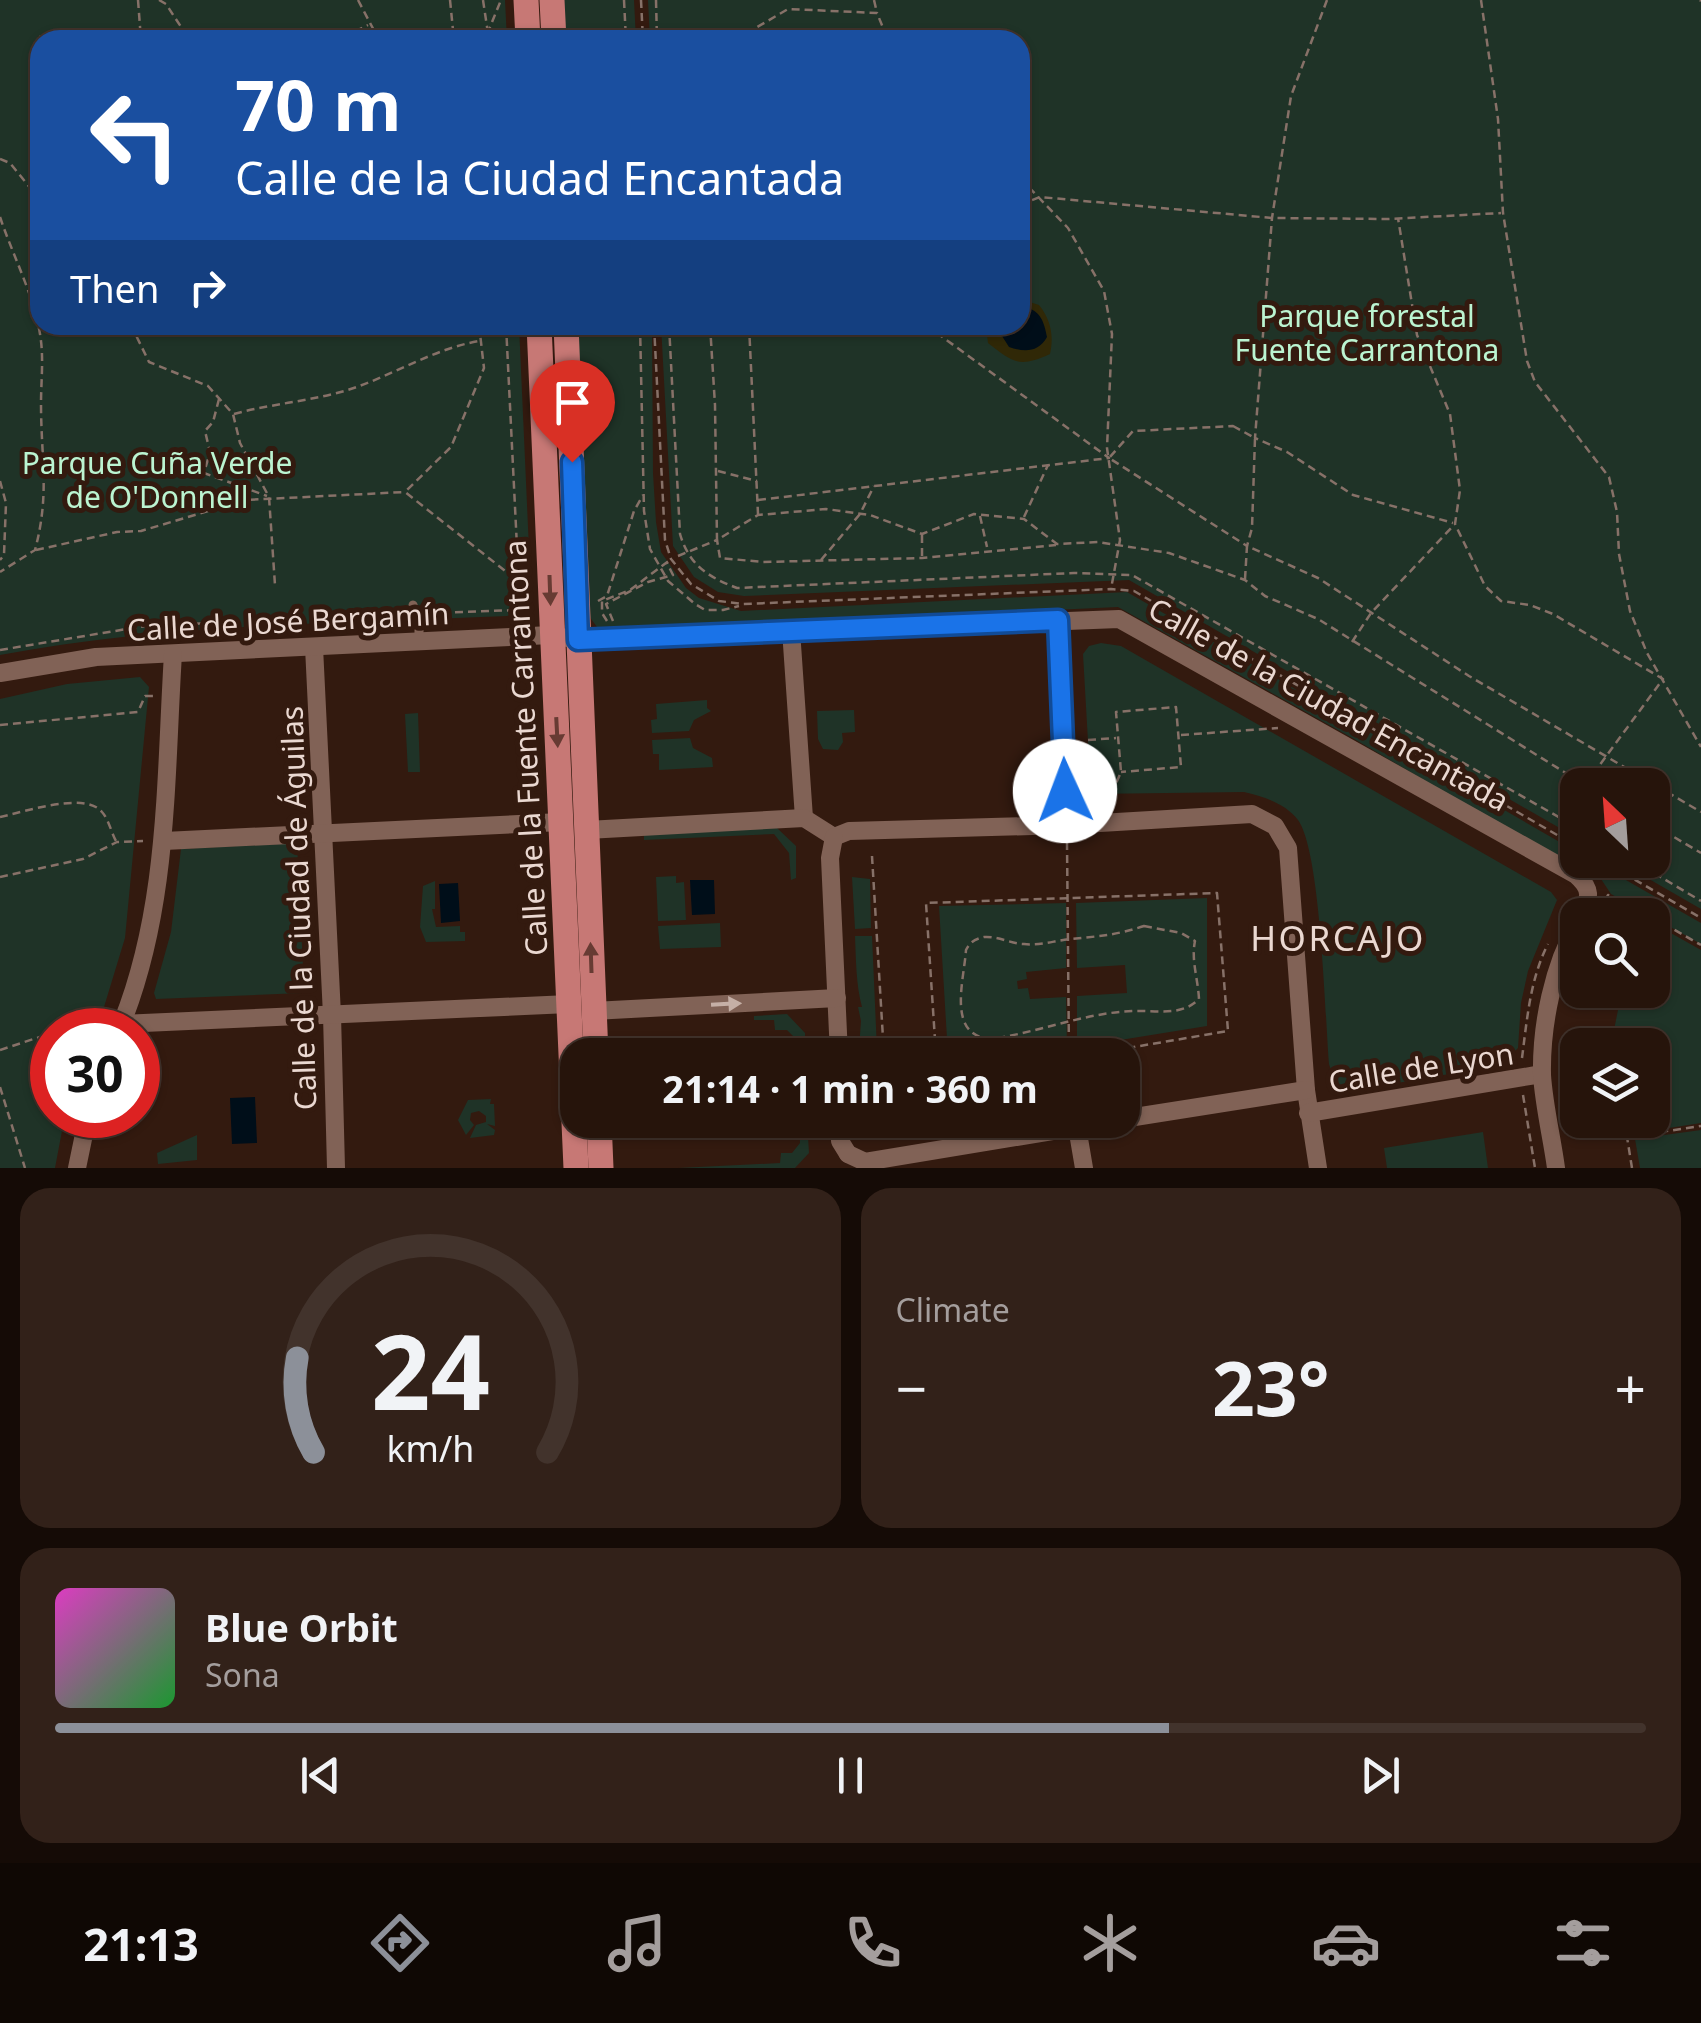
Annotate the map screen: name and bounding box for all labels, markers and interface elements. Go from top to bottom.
text: 70 m [235,56,402,152]
icon: left [70,70,200,200]
text: Calle de la Ciudad Encantada [235,147,844,208]
icon: right [180,260,235,315]
text: Then [70,262,160,314]
park label: Parque forestal Fuente Carrantona [1235,295,1499,370]
pin [530,360,615,463]
icon: arrive [545,375,600,430]
park label: Parque Cuña Verde de O'Donnell [22,442,292,517]
street label: Calle de la Fuente Carrantona [494,539,556,957]
one-way arrow [542,574,558,606]
street label: Calle de la Ciudad Encantada [1141,588,1517,820]
street label: Calle de José Bergamín [126,592,450,650]
street label: Calle de la Ciudad de Águilas [270,705,326,1111]
one-way arrow [549,717,565,749]
position arrow [1013,739,1117,843]
north arrow [1560,768,1670,878]
map controls [1560,768,1670,1138]
button: search [1560,898,1670,1008]
district label: HORCAJO [1250,914,1426,961]
one-way arrow [583,941,599,973]
one-way arrow [710,996,742,1012]
speed limit sign: 30 [30,1008,160,1138]
button: layers [1560,1028,1670,1138]
street label: Calle de Lyon [1326,1032,1516,1102]
text: 21:14 · 1 min · 360 m [662,1062,1038,1114]
text: Climate [896,1288,1010,1331]
text: 24 [371,1299,490,1440]
text: 23° [1212,1336,1330,1438]
text: − [896,1350,927,1425]
text: + [1615,1350,1646,1425]
text: km/h [386,1424,474,1472]
text: Blue Orbit [205,1601,398,1653]
text: Sona [205,1653,280,1696]
icon: previous [293,1748,348,1803]
icon: pause [823,1748,878,1803]
icon: next [1353,1748,1408,1803]
icon: directions [365,1908,435,1978]
icon: music [602,1908,672,1978]
icon: phone [838,1908,908,1978]
icon: climate [1075,1908,1145,1978]
icon: car [1311,1908,1381,1978]
icon: filters [1548,1908,1618,1978]
text: 21:13 [83,1913,199,1974]

